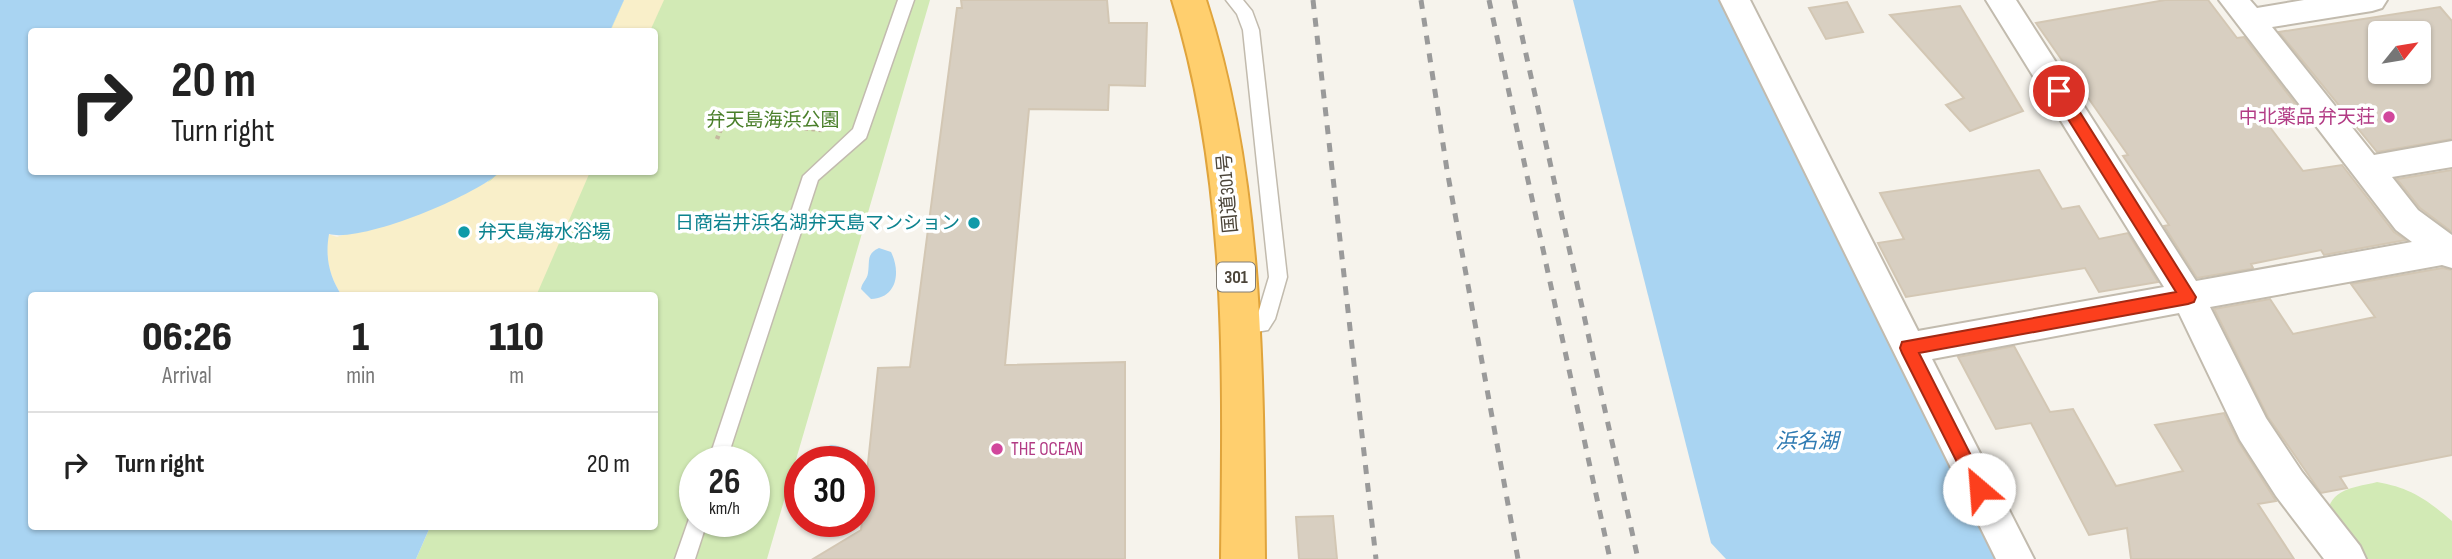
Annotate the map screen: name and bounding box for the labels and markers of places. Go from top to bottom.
pin [2029,61,2089,121]
place label: 中北薬品 弁天荘 [2239,106,2375,129]
marker: 中北薬品 弁天荘 [2381,109,2397,125]
place label: 日商岩井浜名湖弁天島マンション [675,212,960,235]
marker: 日商岩井浜名湖弁天島マンション [966,215,982,231]
place label: 弁天島海水浴場 [478,221,611,244]
marker: 弁天島海水浴場 [456,224,472,240]
place label: THE OCEAN [1011,438,1083,461]
marker: THE OCEAN [989,441,1005,457]

